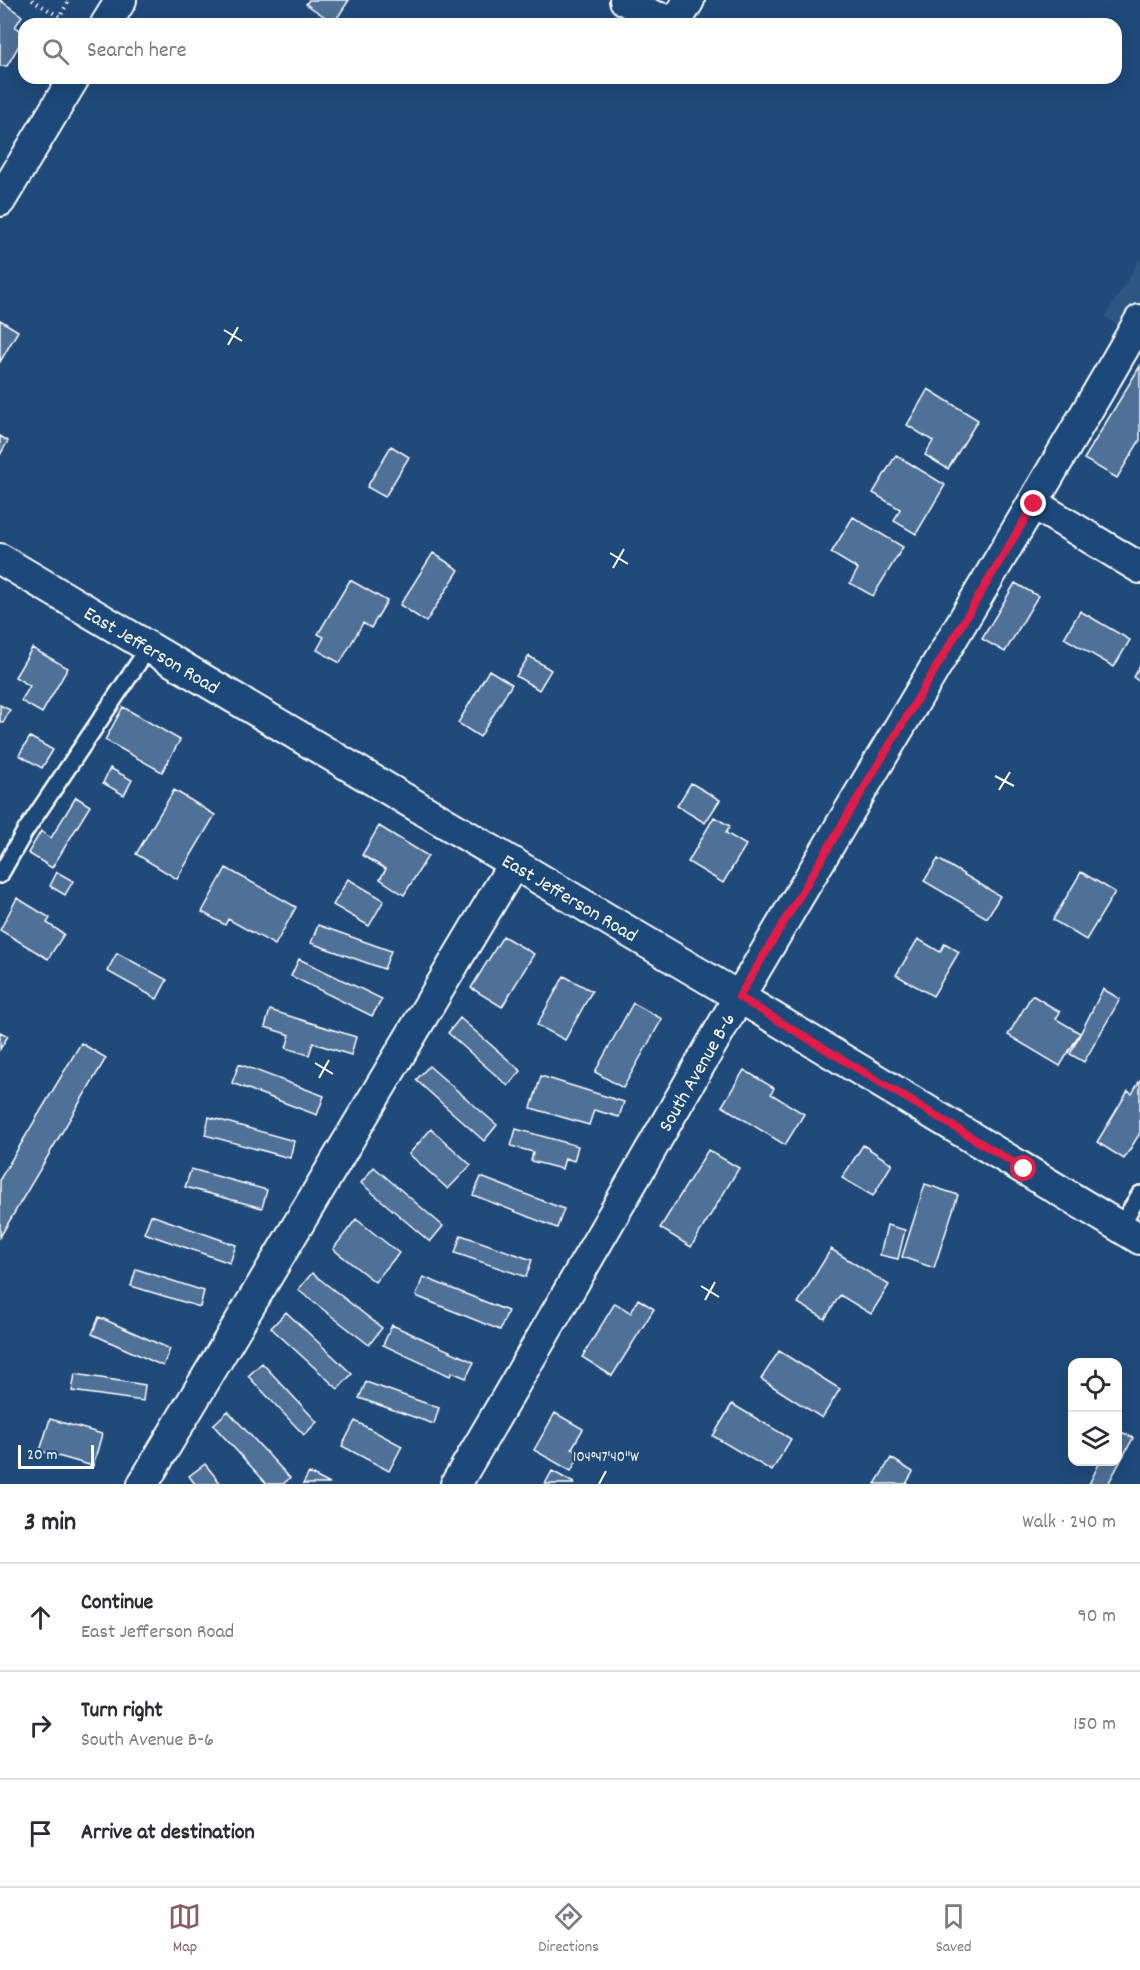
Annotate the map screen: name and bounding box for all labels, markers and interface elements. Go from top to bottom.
search box [18,18,1122,84]
icon: search [39,35,72,68]
text: Search here [87,36,186,67]
route end [1020,490,1046,516]
street label: East Jefferson Road [78,601,224,703]
street label: East Jefferson Road [496,848,642,951]
street label: South Avenue B-6 [653,1009,744,1138]
route start [1010,1155,1036,1181]
map controls [1068,1358,1122,1466]
button: locate [1068,1358,1122,1412]
button: layers [1068,1412,1122,1466]
scale bar [18,1442,94,1470]
text: 20 m [27,1444,57,1467]
text: 104°47'40"W [573,1447,639,1469]
text: 3 min [24,1505,76,1542]
text: Walk · 240 m [1022,1509,1116,1537]
text: Continue [81,1588,153,1619]
icon: ahead [24,1601,57,1634]
text: 90 m [1078,1603,1116,1631]
text: East Jefferson Road [81,1619,234,1647]
text: Turn right [81,1696,163,1727]
icon: right [24,1709,57,1742]
text: 150 m [1073,1711,1116,1739]
text: South Avenue B-6 [81,1727,214,1755]
icon: arrive [24,1817,57,1850]
text: Arrive at destination [81,1818,255,1849]
tab: Map [168,1900,201,1959]
tab: Directions [538,1900,599,1959]
tab: Saved [936,1900,972,1959]

